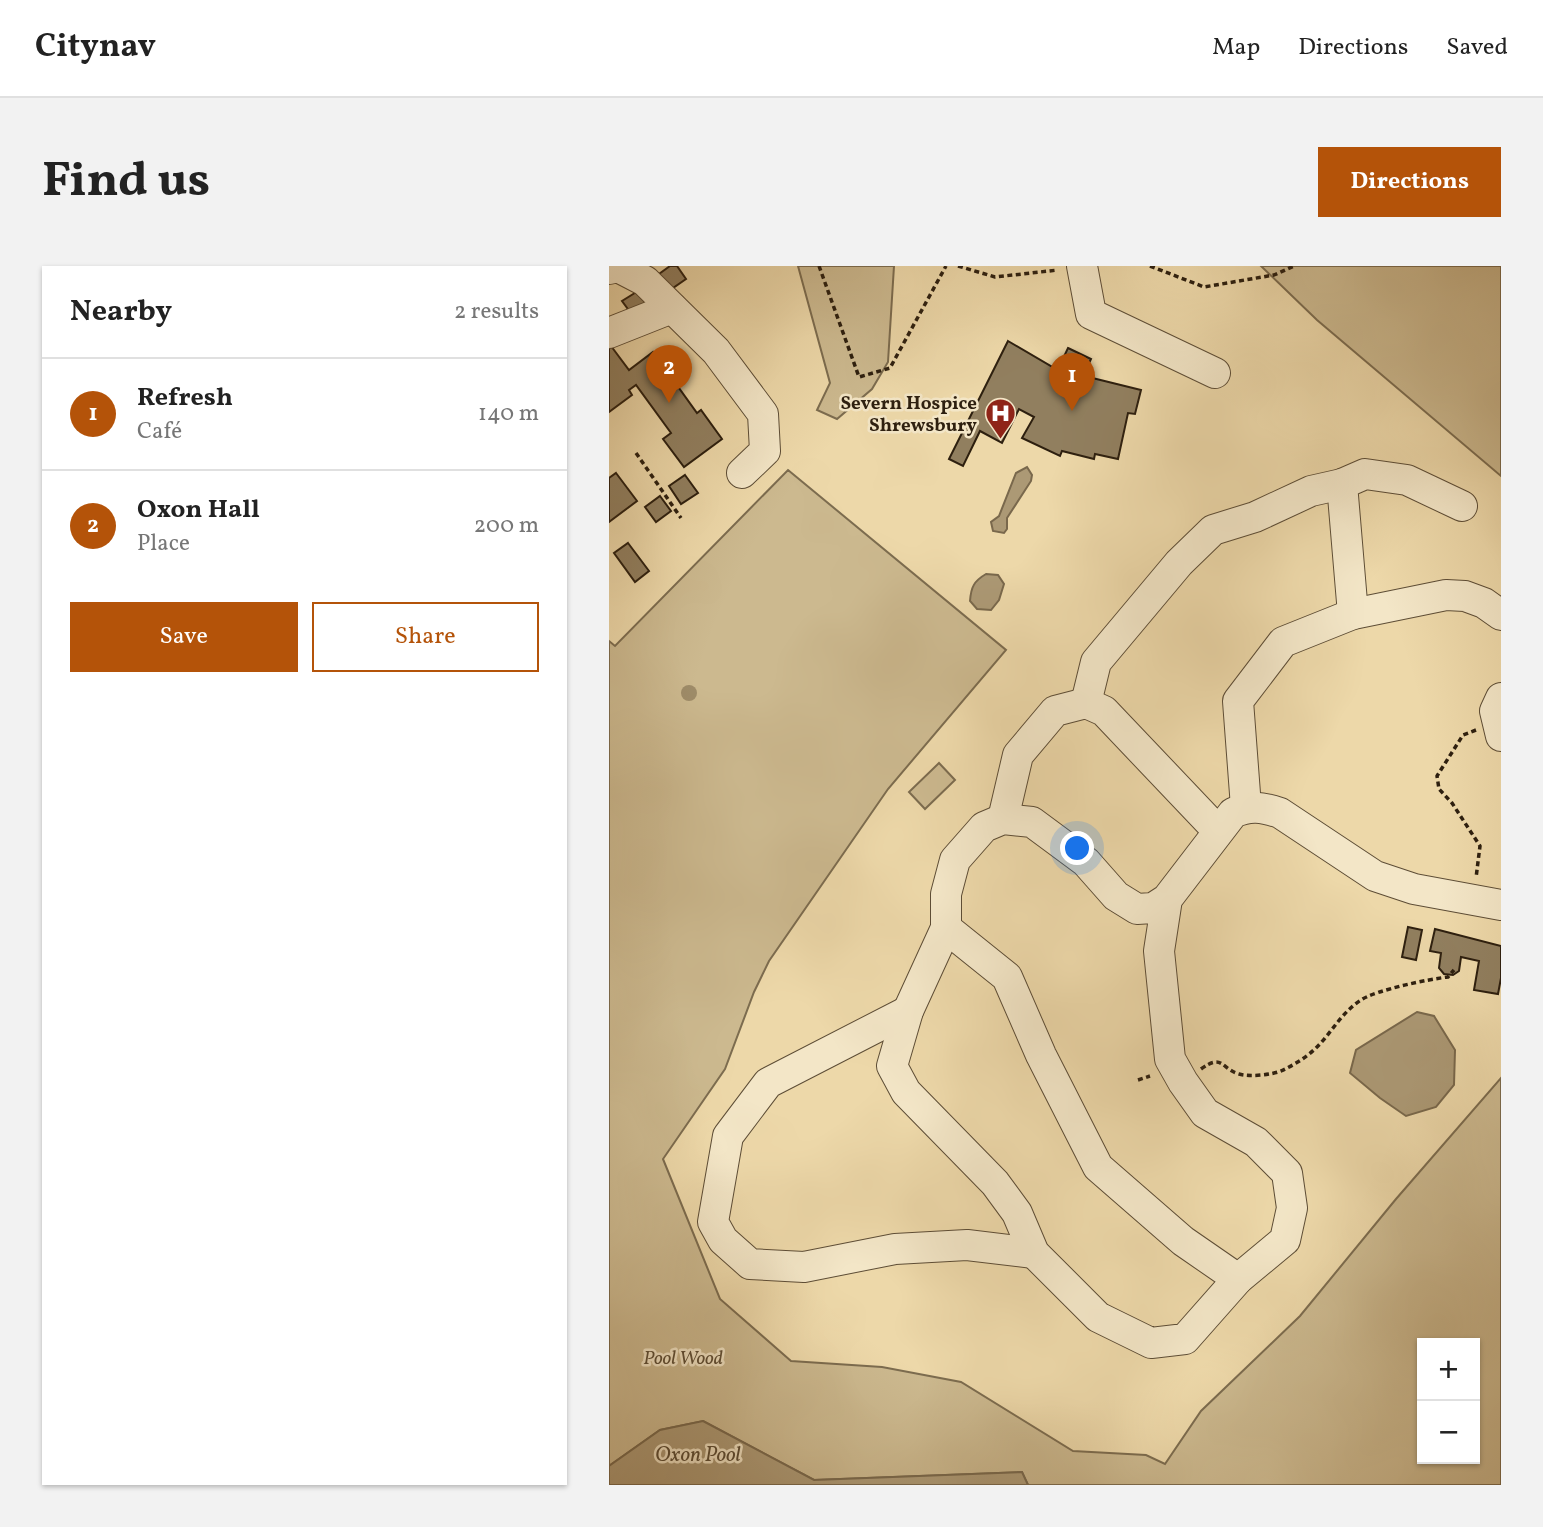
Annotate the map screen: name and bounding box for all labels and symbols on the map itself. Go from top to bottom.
pin: 2 [646,345,692,403]
pin: 1 [1049,353,1095,411]
place label: Severn Hospice Shrewsbury [840,391,977,439]
hospital icon: Severn Hospice Shrewsbury [983,396,1017,440]
your location [1060,831,1094,865]
park label: Pool Wood [643,1346,723,1372]
water label: Oxon Pool [655,1441,741,1470]

